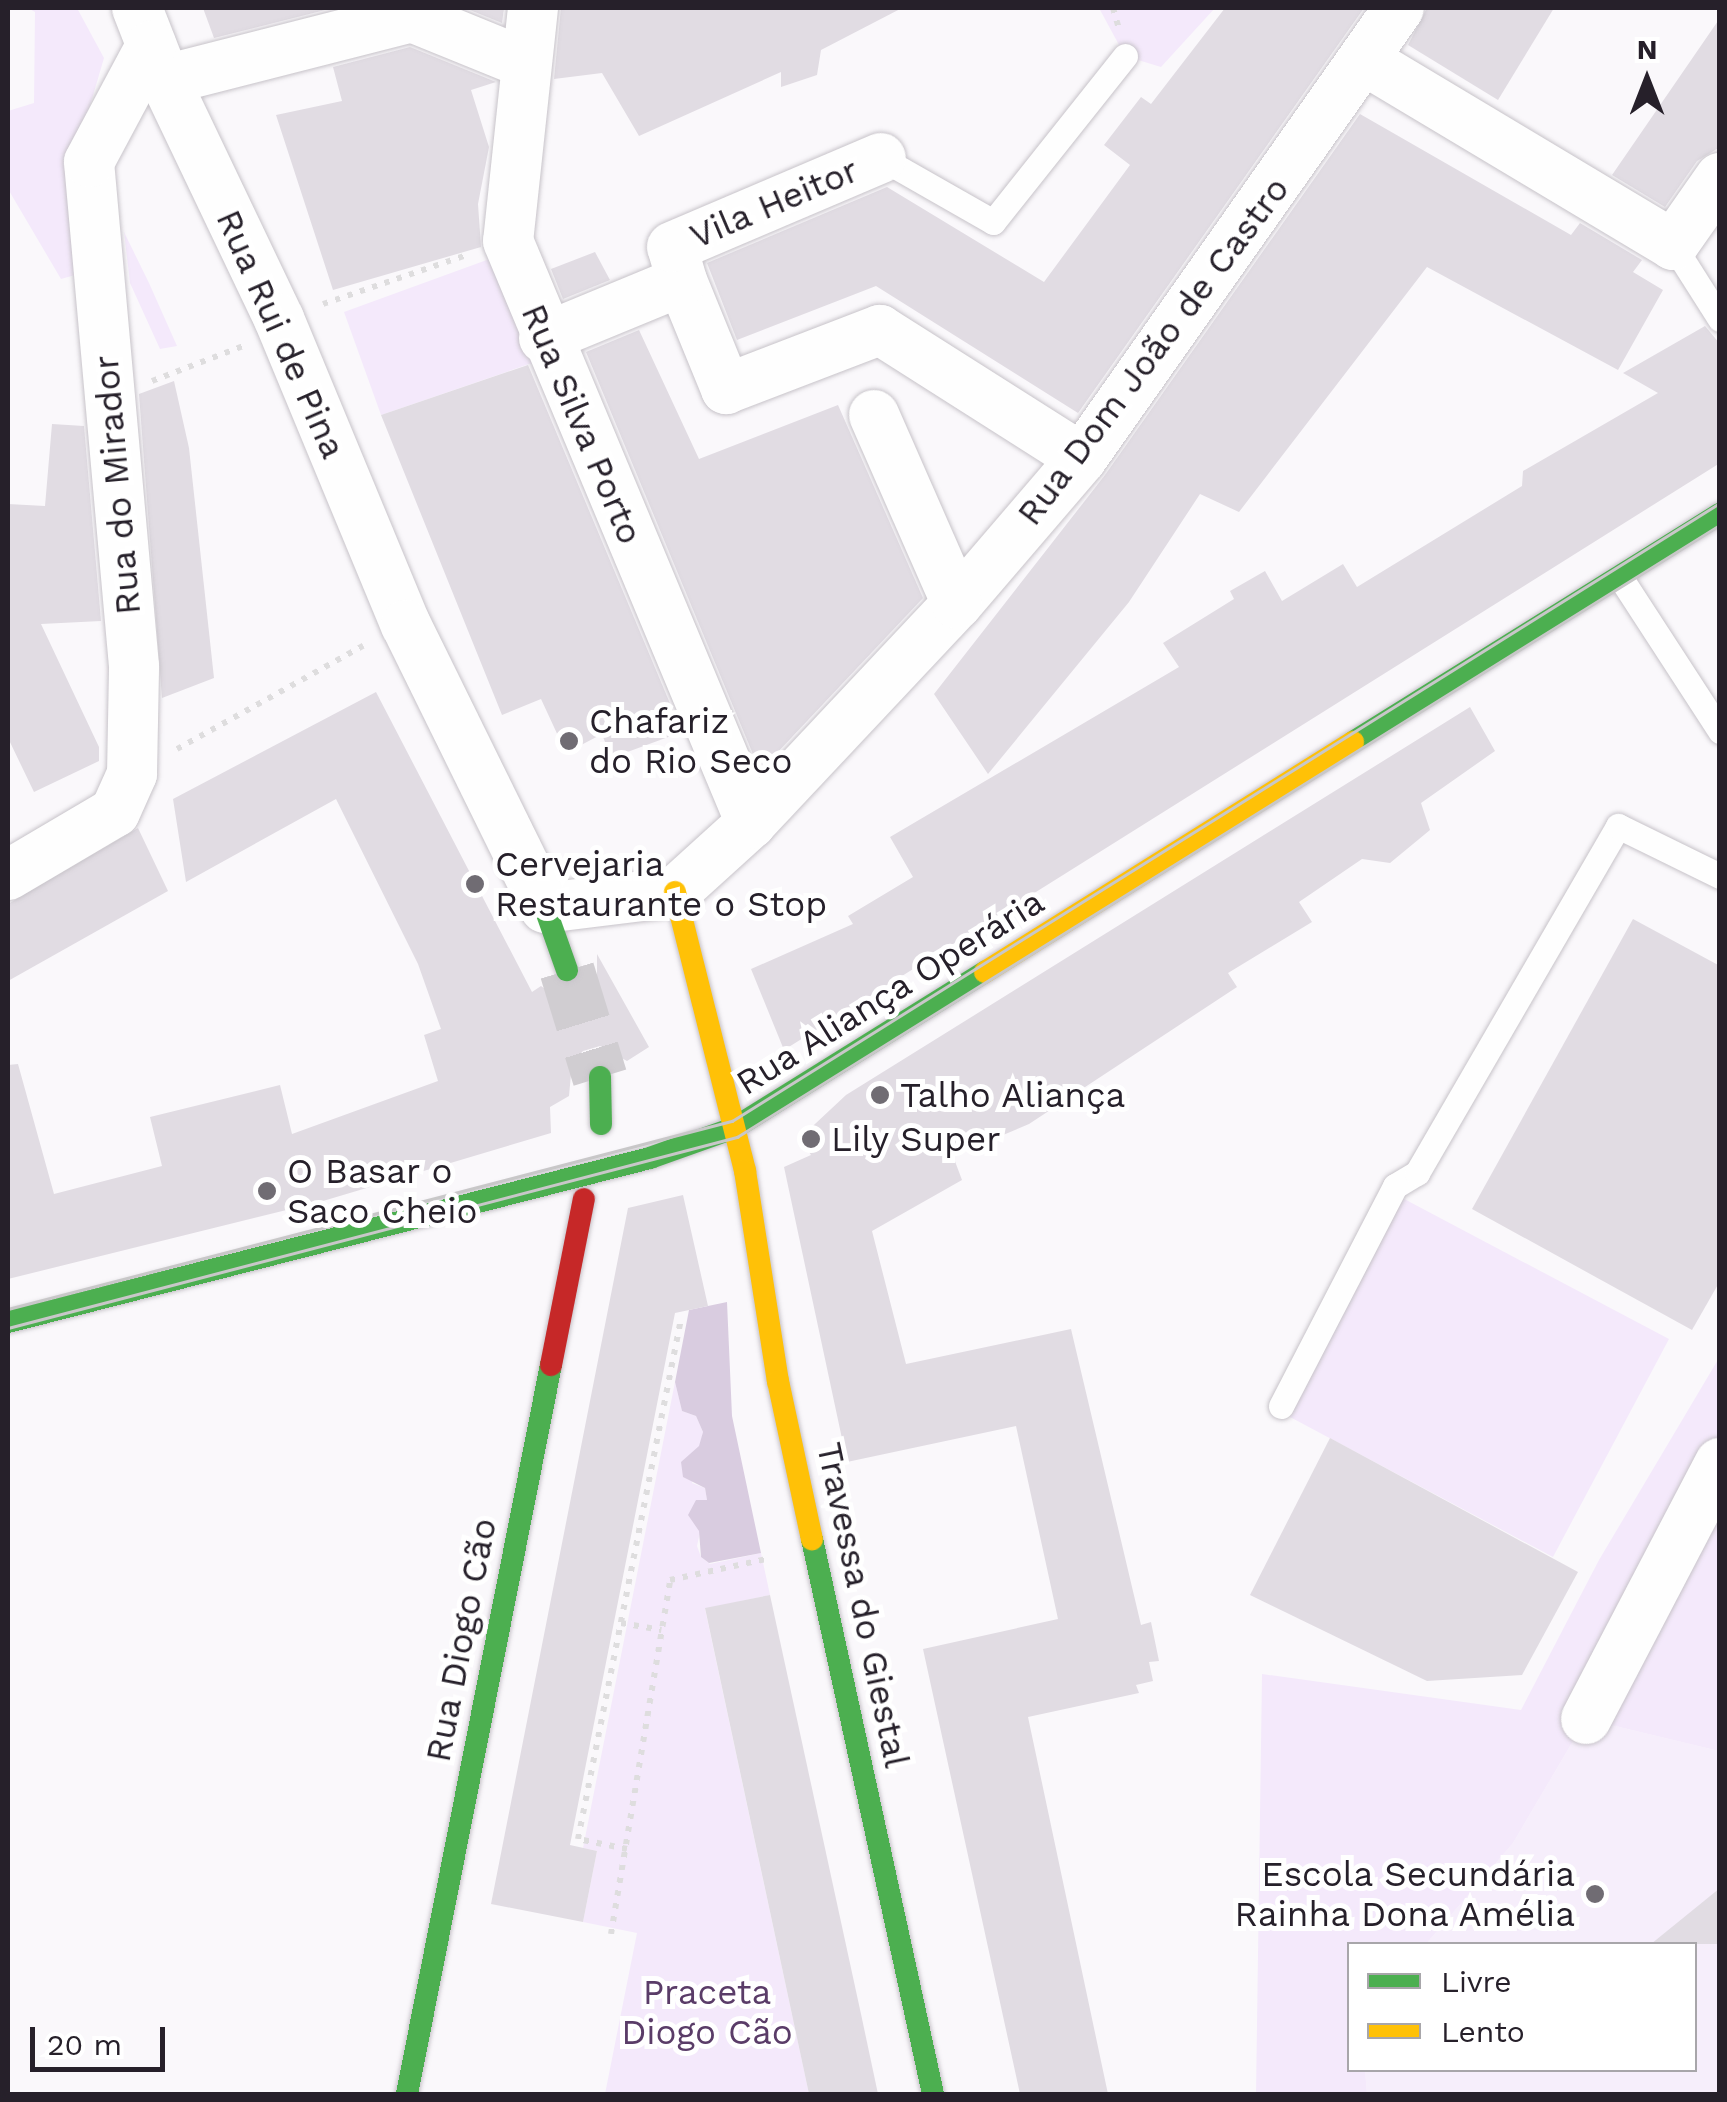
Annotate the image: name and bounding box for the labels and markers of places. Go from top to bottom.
place label: Chafariz do Rio Seco [589,700,792,782]
marker: Chafariz do Rio Seco [558,730,580,752]
place label: Cervejaria Restaurante o Stop [495,843,827,925]
marker: Cervejaria Restaurante o Stop [464,873,486,895]
place label: Talho Aliança [900,1074,1127,1116]
marker: Talho Aliança [869,1084,891,1106]
place label: Lily Super [831,1118,1001,1160]
marker: Lily Super [800,1128,822,1150]
place label: O Basar o Saco Cheio [287,1150,478,1232]
marker: O Basar o Saco Cheio [256,1180,278,1202]
place label: Escola Secundária Rainha Dona Amélia [1231,1853,1575,1935]
marker: Escola Secundária Rainha Dona Amélia [1584,1883,1606,1905]

